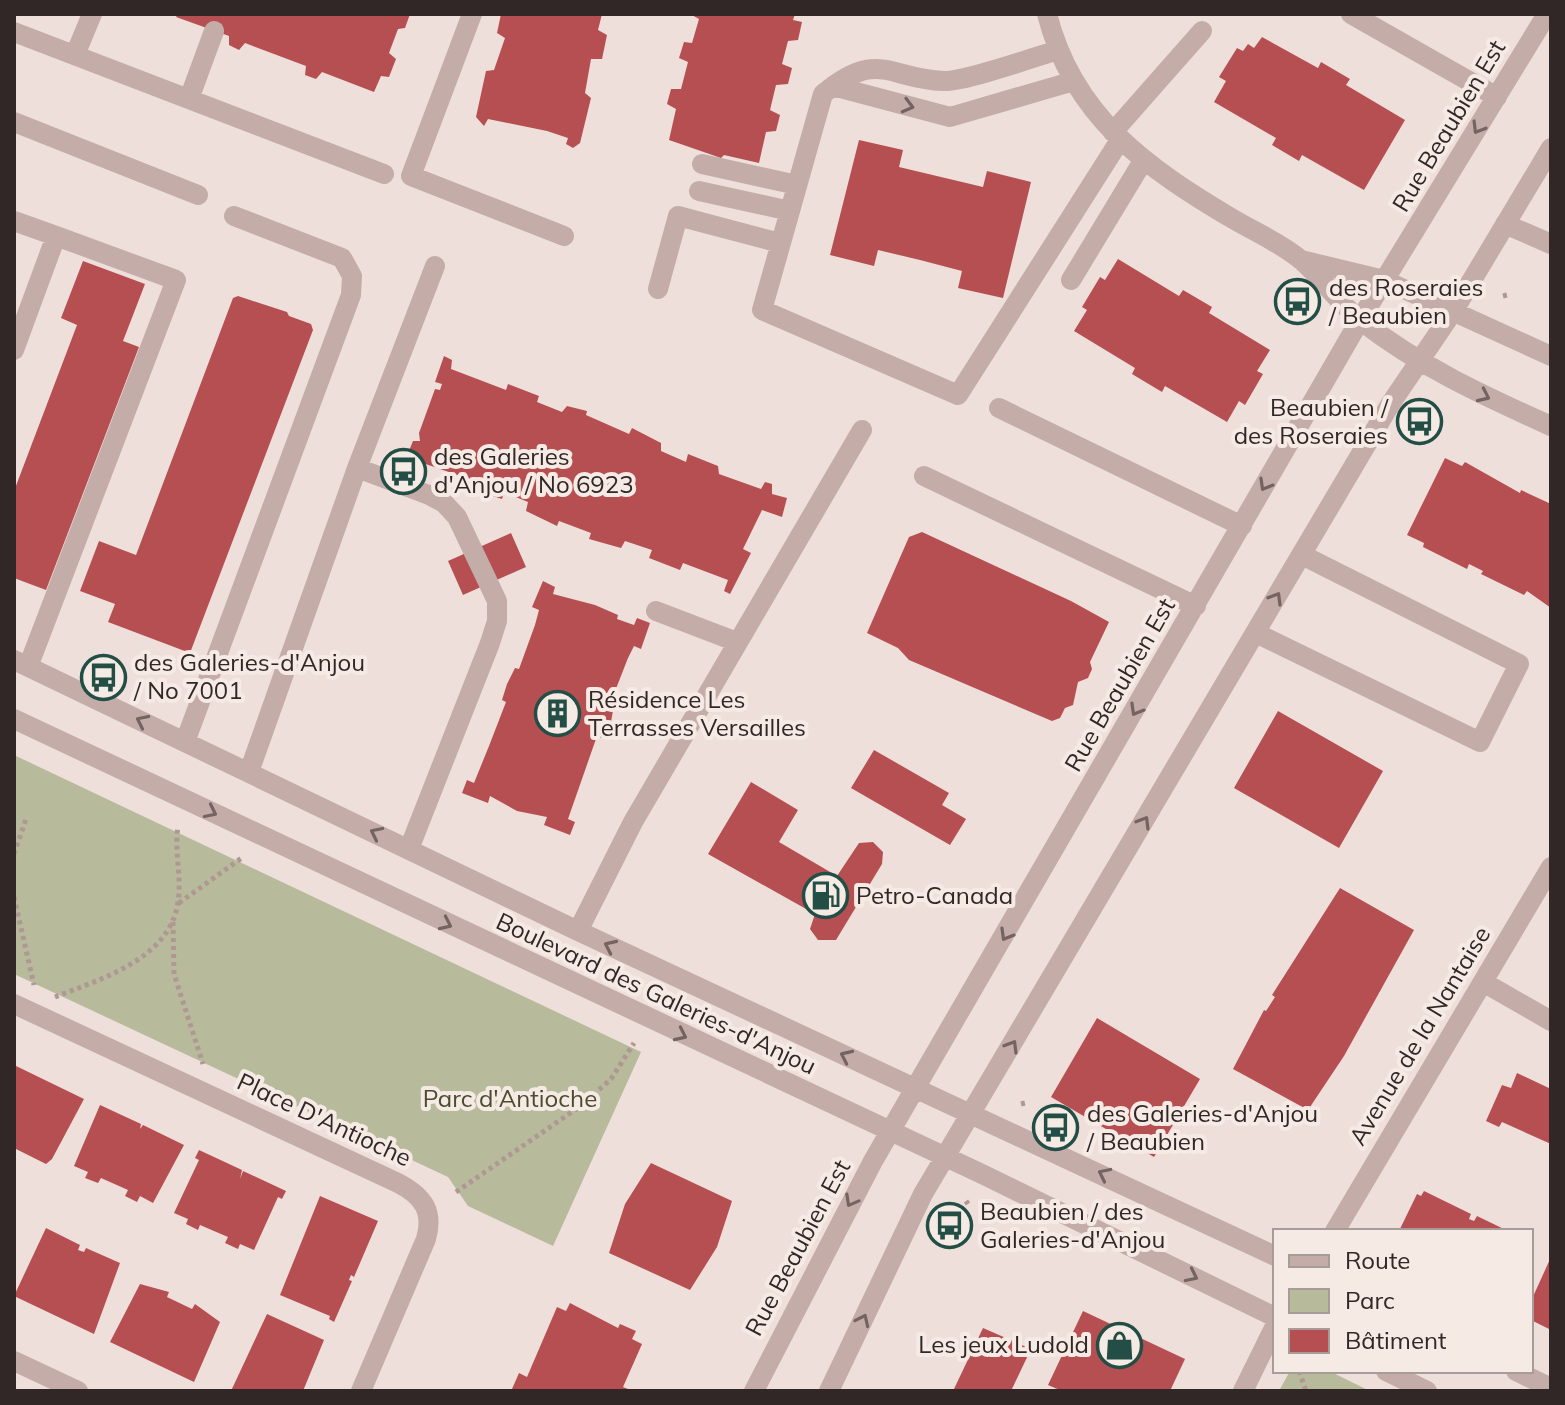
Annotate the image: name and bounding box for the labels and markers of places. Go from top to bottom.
place label: des Roseraies / Beaubien [1328,272,1483,330]
bus stop icon: des Roseraies / Beaubien [1274,278,1322,326]
place label: Beaubien / des Roseraies [1234,392,1389,450]
bus stop icon: Beaubien / des Roseraies [1395,398,1443,446]
place label: des Galeries d'Anjou / No 6923 [434,441,634,499]
bus stop icon: des Galeries d'Anjou / No 6923 [379,447,427,495]
place label: des Galeries-d'Anjou / No 7001 [133,647,365,705]
bus stop icon: des Galeries-d'Anjou / No 7001 [79,653,127,701]
place label: Résidence Les Terrasses Versailles [588,684,806,742]
building icon: Résidence Les Terrasses Versailles [533,690,581,738]
fuel station icon: Petro-Canada [801,872,849,920]
place label: Petro-Canada [856,880,1013,910]
place label: des Galeries-d'Anjou / Beaubien [1086,1098,1318,1156]
bus stop icon: des Galeries-d'Anjou / Beaubien [1032,1104,1080,1152]
place label: Beaubien / des Galeries-d'Anjou [980,1196,1165,1254]
bus stop icon: Beaubien / des Galeries-d'Anjou [925,1202,973,1250]
shop icon: Les jeux Ludold [1096,1321,1144,1369]
place label: Les jeux Ludold [918,1329,1089,1359]

